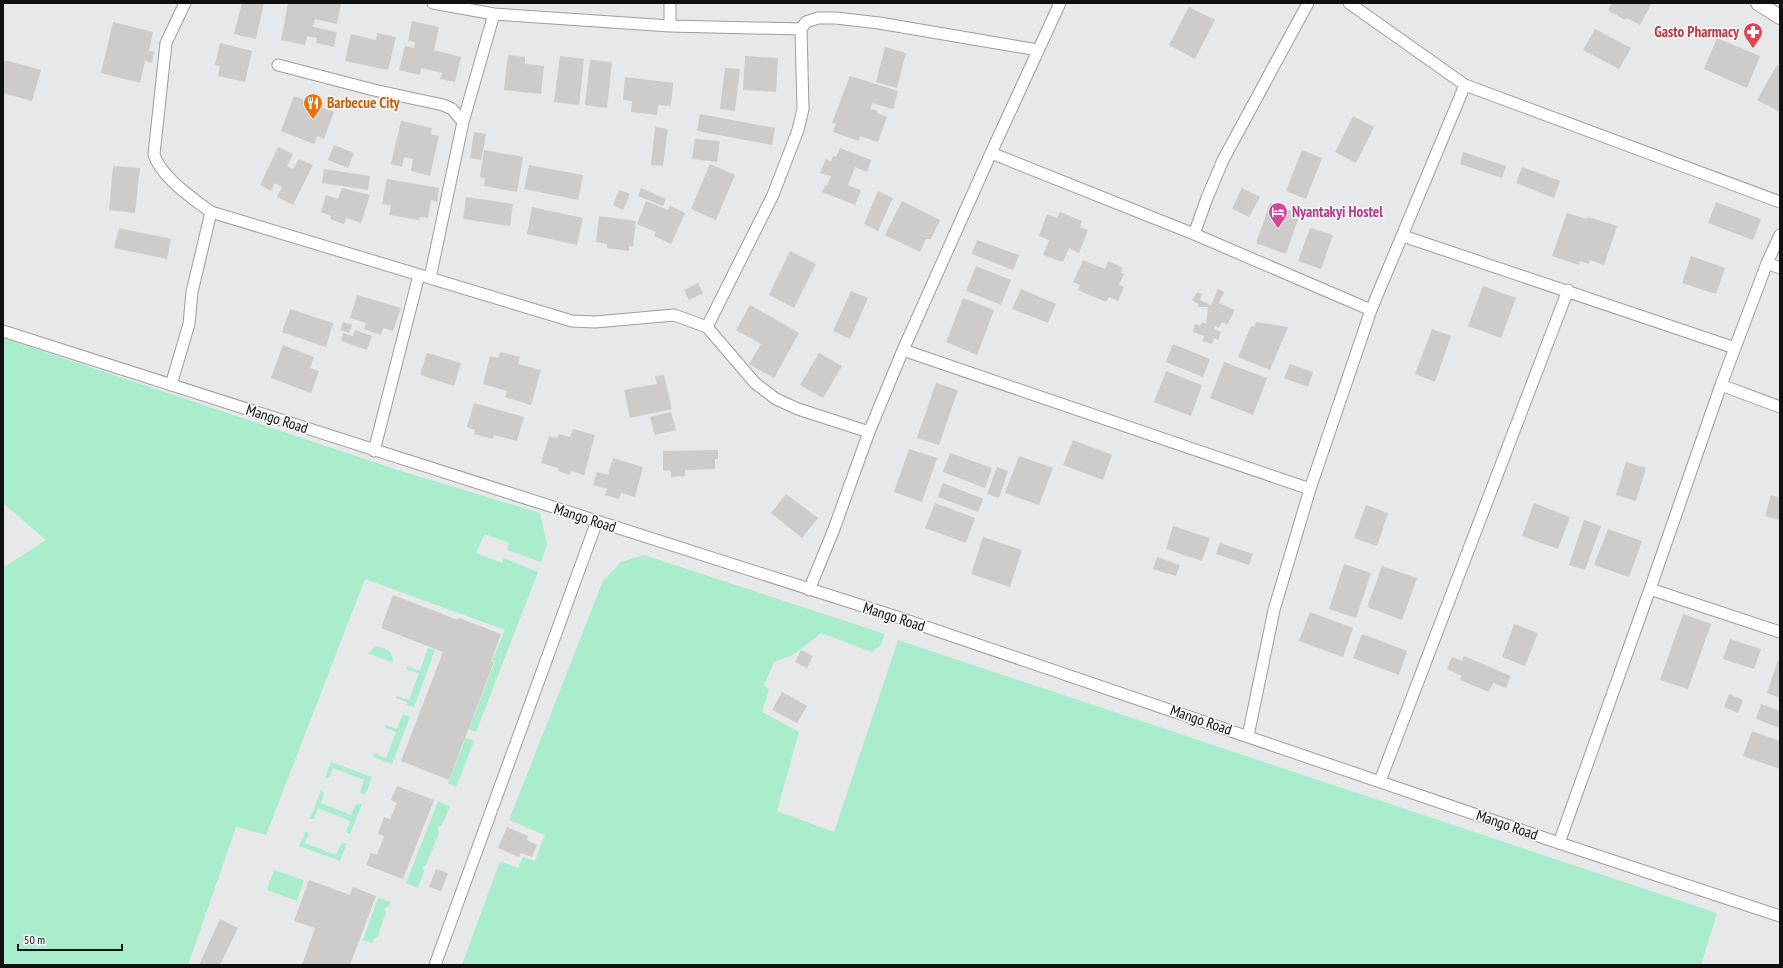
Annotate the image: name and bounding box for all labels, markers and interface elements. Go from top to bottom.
pharmacy icon: Gasto Pharmacy [1742,21,1764,49]
place label: Gasto Pharmacy [1654,22,1740,41]
restaurant icon: Barbecue City [302,92,324,120]
place label: Barbecue City [327,93,401,112]
hotel icon: Nyantakyi Hostel [1267,201,1289,229]
place label: Nyantakyi Hostel [1292,202,1383,221]
street label: Mango Road [244,400,310,437]
street label: Mango Road [552,499,618,536]
street label: Mango Road [861,598,927,635]
street label: Mango Road [1168,700,1234,739]
street label: Mango Road [1474,805,1540,844]
scale bar [18,926,122,952]
text: 50 m [24,932,45,947]

